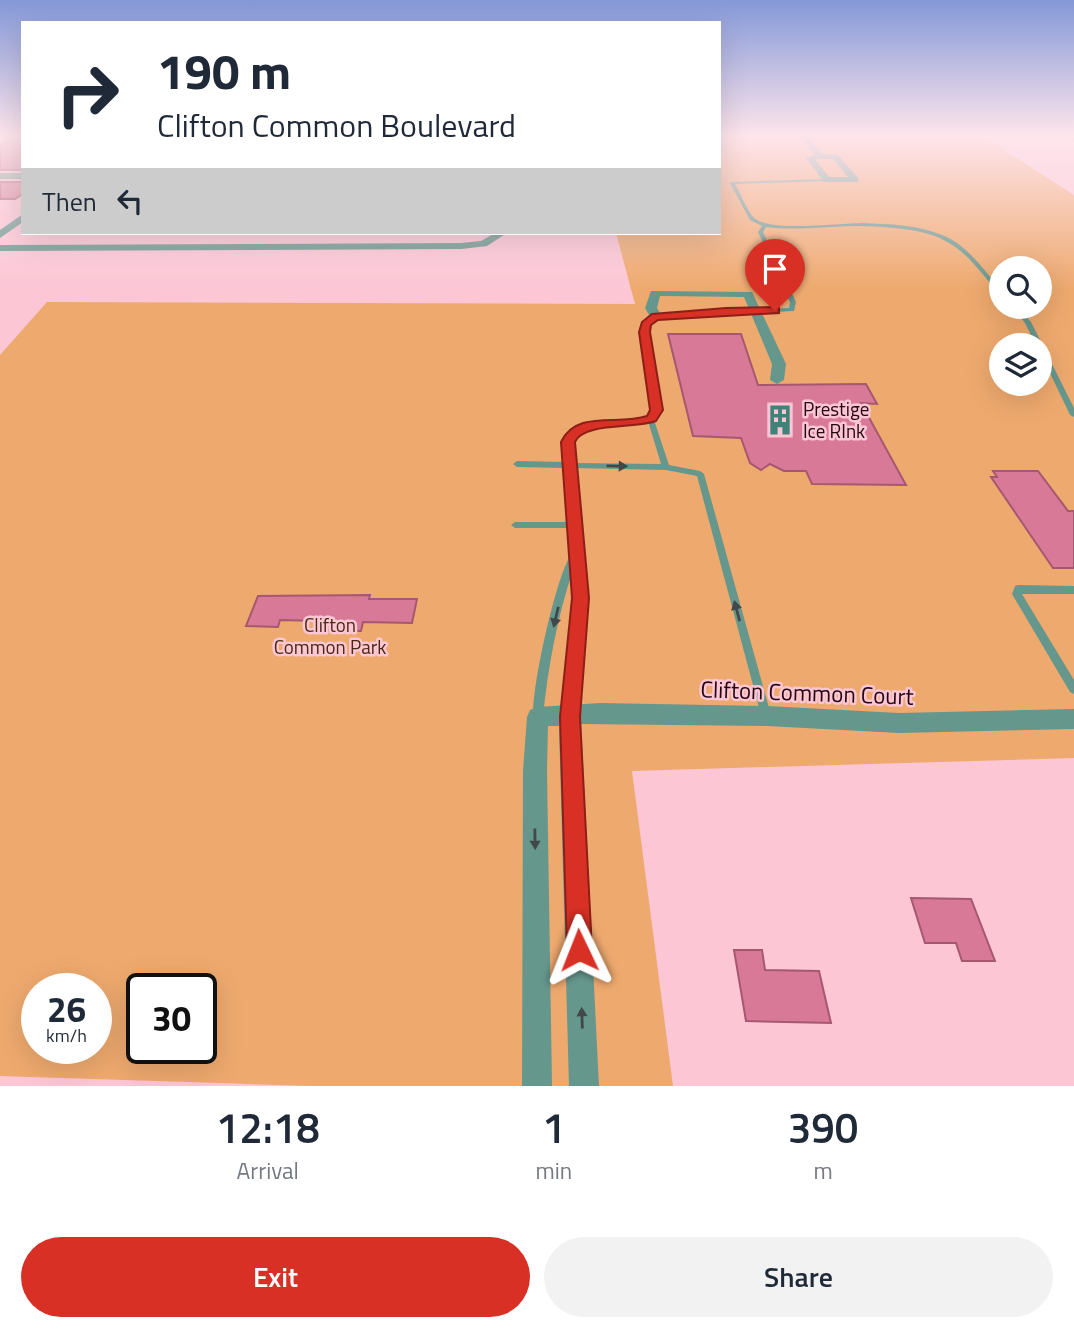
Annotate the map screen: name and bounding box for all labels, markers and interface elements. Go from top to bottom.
text: 190 m [157,33,291,108]
icon: right [42,49,133,140]
text: Clifton Common Boulevard [157,101,516,149]
text: Then [42,182,97,221]
icon: left [111,182,149,220]
pin [745,239,805,311]
icon: arrive [756,250,794,288]
map controls [989,256,1052,396]
button: search [989,256,1052,319]
button: layers [989,333,1052,396]
place label: Prestige Ice RInk [803,394,869,445]
building icon: Prestige Ice RInk [763,403,797,437]
one-way arrow [607,460,629,472]
one-way arrow [732,600,742,621]
one-way arrow [550,606,561,628]
park label: Clifton Common Park [274,610,386,661]
street label: Clifton Common Court [700,671,914,714]
one-way arrow [529,829,541,851]
position arrow [542,913,616,987]
speed limit sign: 30 [126,973,217,1064]
text: 26 [47,982,86,1036]
one-way arrow [576,1007,587,1029]
text: km/h [46,1022,87,1049]
text: 12:18 [216,1095,320,1159]
text: 1 [542,1095,566,1159]
text: 390 [788,1095,858,1159]
text: Arrival [237,1153,299,1188]
text: min [535,1153,572,1188]
text: m [813,1153,833,1188]
button: Exit [21,1237,530,1317]
button: Share [544,1237,1053,1317]

